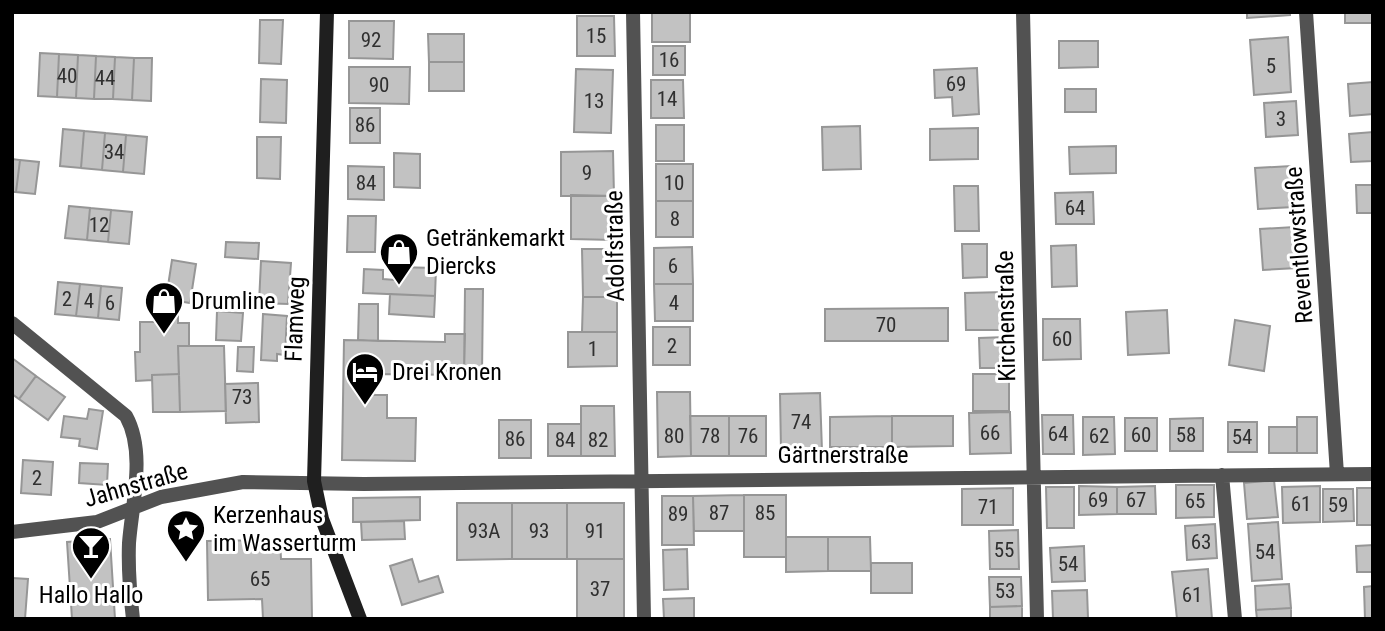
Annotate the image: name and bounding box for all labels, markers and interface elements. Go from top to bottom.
house number: 15 [586,24,606,48]
house number: 92 [361,28,381,52]
house number: 16 [659,48,679,72]
house number: 5 [1266,54,1276,78]
house number: 40 [57,64,77,88]
house number: 44 [95,66,115,90]
house number: 69 [946,72,966,96]
house number: 90 [369,73,389,97]
house number: 14 [657,87,677,111]
house number: 13 [584,89,604,113]
house number: 3 [1276,107,1286,131]
house number: 86 [355,113,375,137]
house number: 34 [104,140,124,164]
house number: 9 [582,161,592,185]
street label: Reventlowstraße [1280,166,1318,324]
house number: 84 [356,171,376,195]
house number: 10 [664,171,684,195]
street label: Adolfstraße [600,190,630,302]
house number: 64 [1065,196,1085,220]
house number: 8 [670,207,680,231]
house number: 12 [89,213,109,237]
place label: Getränkemarkt Diercks [426,224,565,280]
shop icon: Getränkemarkt Diercks [378,231,420,286]
street label: Kirchenstraße [991,250,1021,382]
house number: 6 [668,254,678,278]
street label: Flamweg [280,276,310,362]
shop icon: Drumline [143,280,185,335]
house number: 2 [62,287,72,311]
place label: Drumline [191,287,276,315]
house number: 4 [84,289,94,313]
house number: 6 [105,291,115,315]
house number: 4 [669,291,679,315]
house number: 70 [876,313,896,337]
house number: 60 [1052,327,1072,351]
house number: 2 [667,334,677,358]
house number: 1 [588,337,598,361]
hotel icon: Drei Kronen [344,351,386,406]
place label: Drei Kronen [392,358,502,386]
house number: 73 [232,385,252,409]
house number: 74 [791,410,811,434]
house number: 66 [980,421,1000,445]
house number: 64 [1048,422,1068,446]
house number: 60 [1131,423,1151,447]
house number: 58 [1176,423,1196,447]
house number: 80 [664,424,684,448]
house number: 78 [700,424,720,448]
house number: 76 [738,424,758,448]
house number: 62 [1089,424,1109,448]
house number: 54 [1232,425,1252,449]
house number: 86 [505,427,525,451]
house number: 84 [555,428,575,452]
house number: 82 [588,428,608,452]
street label: Gärtnerstraße [777,441,909,469]
street label: Jahnstraße [81,457,191,513]
house number: 2 [32,466,42,490]
house number: 69 [1088,488,1108,512]
house number: 67 [1126,488,1146,512]
house number: 65 [1185,489,1205,513]
house number: 61 [1291,492,1311,516]
house number: 59 [1328,493,1348,517]
house number: 71 [978,495,998,519]
place label: Kerzenhaus im Wasserturm [213,501,357,557]
house number: 87 [709,501,729,525]
house number: 85 [755,501,775,525]
house number: 89 [668,502,688,526]
place icon: Kerzenhaus im Wasserturm [165,508,207,563]
house number: 93A [468,519,500,543]
house number: 93 [529,519,549,543]
house number: 91 [585,519,605,543]
bar icon: Hallo Hallo [70,525,112,580]
house number: 63 [1191,530,1211,554]
house number: 55 [994,538,1014,562]
house number: 54 [1255,540,1275,564]
house number: 54 [1058,552,1078,576]
house number: 65 [250,567,270,591]
house number: 37 [590,577,610,601]
house number: 53 [995,579,1015,603]
place label: Hallo Hallo [39,581,143,609]
house number: 61 [1182,583,1202,607]

